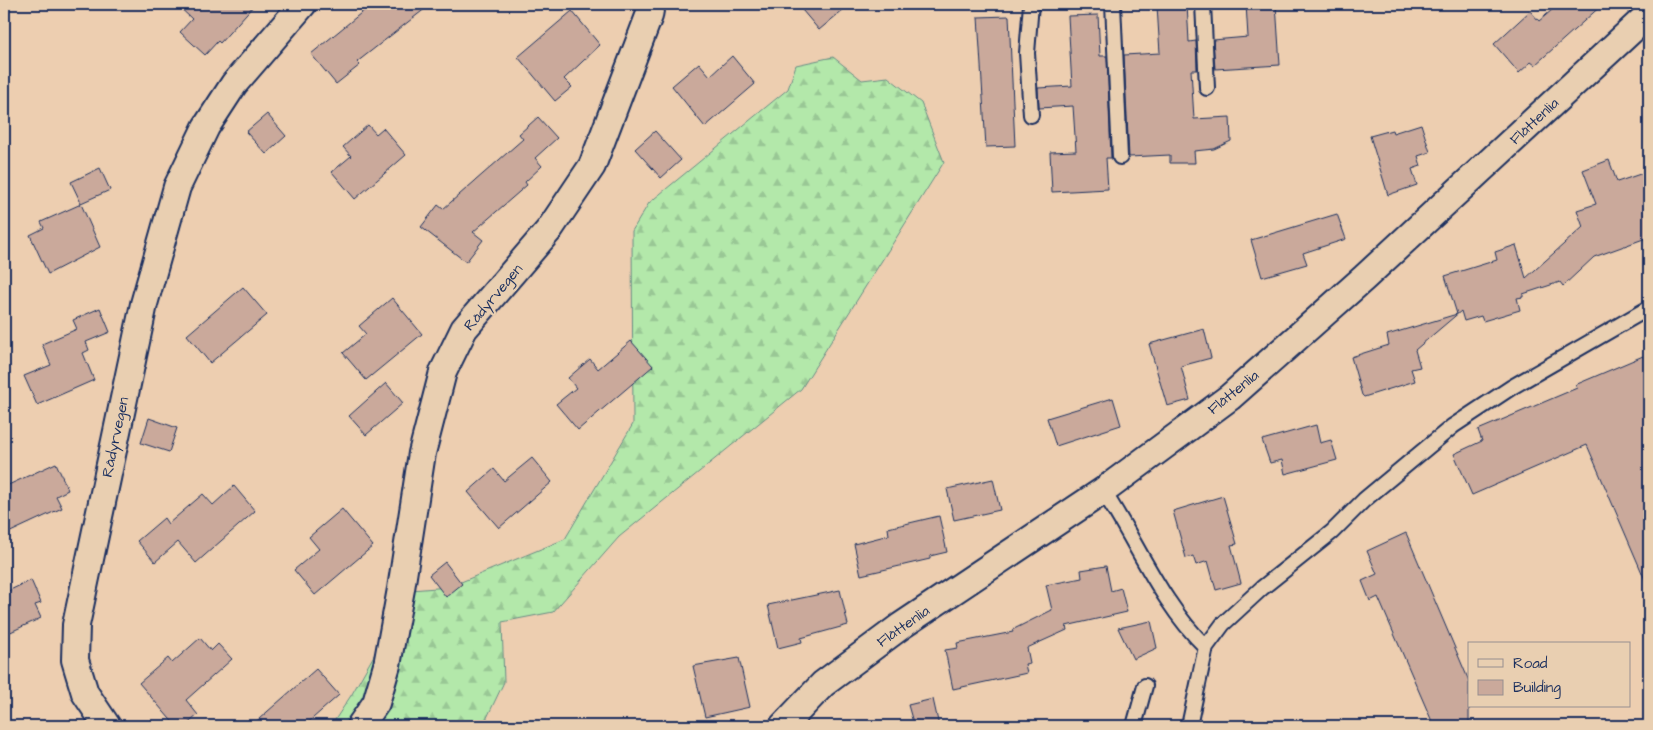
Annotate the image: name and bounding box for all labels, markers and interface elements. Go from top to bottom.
street label: Flåttenlia [1505,93,1564,150]
street label: Rådyrvegen [459,259,529,336]
street label: Flåttenlia [1203,365,1264,420]
street label: Rådyrvegen [97,394,135,479]
street label: Flåttenlia [873,600,934,652]
legend [1468,642,1630,708]
text: Road [1513,653,1548,674]
text: Building [1513,677,1561,699]

